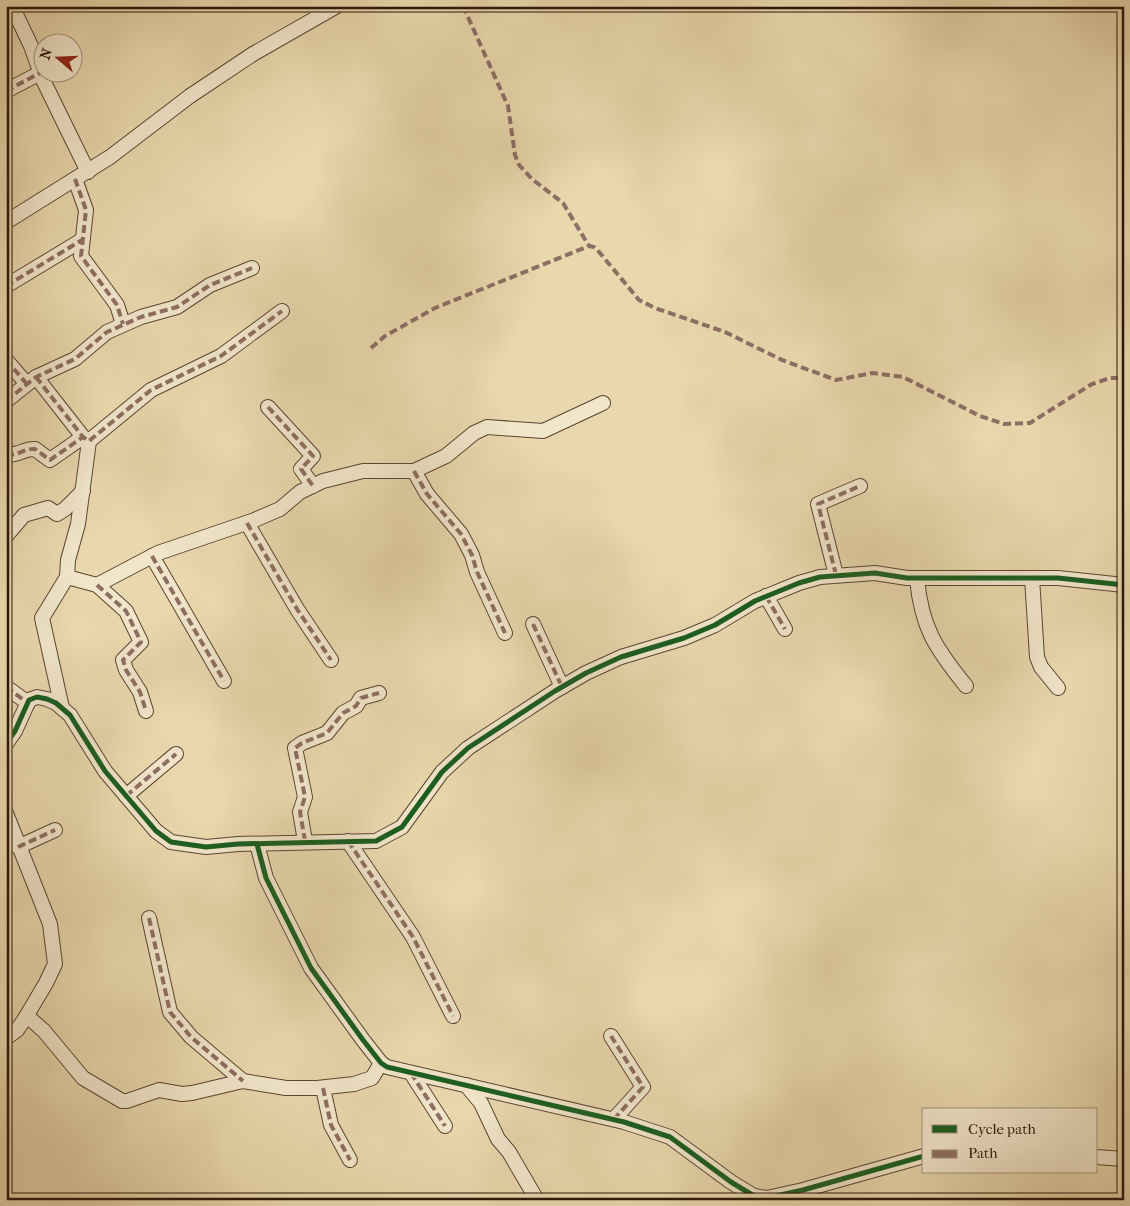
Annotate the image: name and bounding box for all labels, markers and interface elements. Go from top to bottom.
north arrow [32,32,82,82]
text: N [36,46,56,62]
legend [922,1108,1098,1174]
text: Cycle path [968,1120,1036,1138]
text: Path [968,1144,998,1162]

